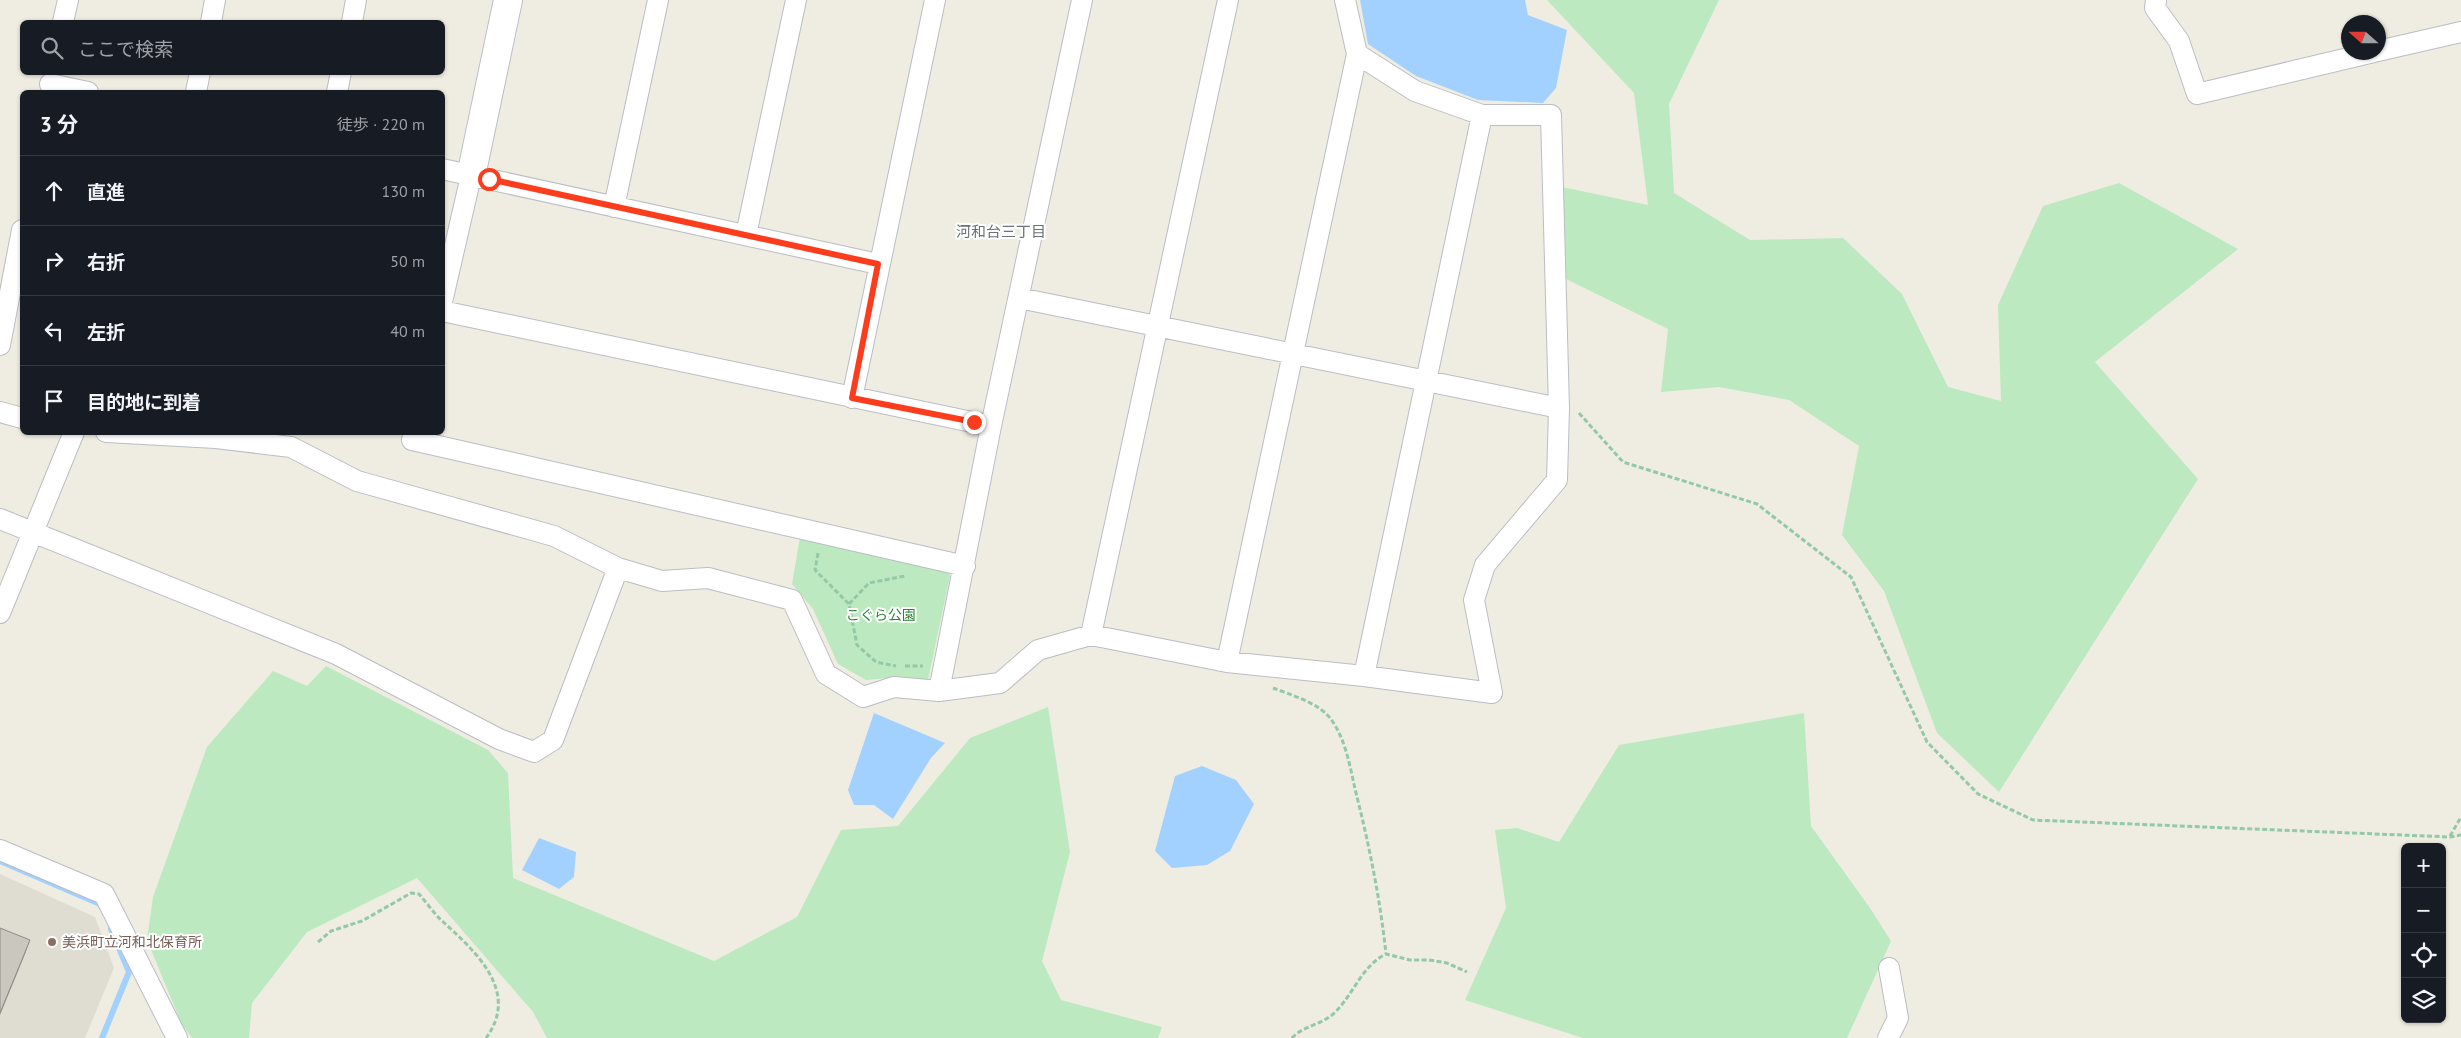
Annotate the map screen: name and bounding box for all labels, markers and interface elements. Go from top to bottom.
north arrow [2341,15,2386,60]
search box [20,20,445,75]
icon: search [38,34,66,62]
text: ここで検索 [78,37,173,61]
text: 3 分 [40,111,78,138]
text: 徒歩 · 220 m [337,114,425,134]
route start [478,168,501,191]
icon: ahead [40,177,68,205]
text: 直進 [87,180,125,204]
text: 130 m [382,181,425,201]
district label: 河和台三丁目 [956,222,1046,241]
icon: right [40,247,68,275]
text: 右折 [87,250,125,274]
text: 50 m [390,251,425,271]
icon: left [40,317,68,345]
text: 左折 [87,320,125,344]
text: 40 m [390,321,425,341]
icon: arrive [40,387,68,415]
text: 目的地に到着 [87,390,201,414]
route end [963,411,986,434]
park label: こぐら公園 [846,606,916,624]
map controls [2401,843,2446,1023]
button: + [2401,843,2446,888]
button: − [2401,888,2446,933]
place label: 美浜町立河和北保育所 [62,933,202,951]
button: locate [2401,933,2446,978]
marker: 美浜町立河和北保育所 [46,936,58,948]
button: layers [2401,978,2446,1023]

